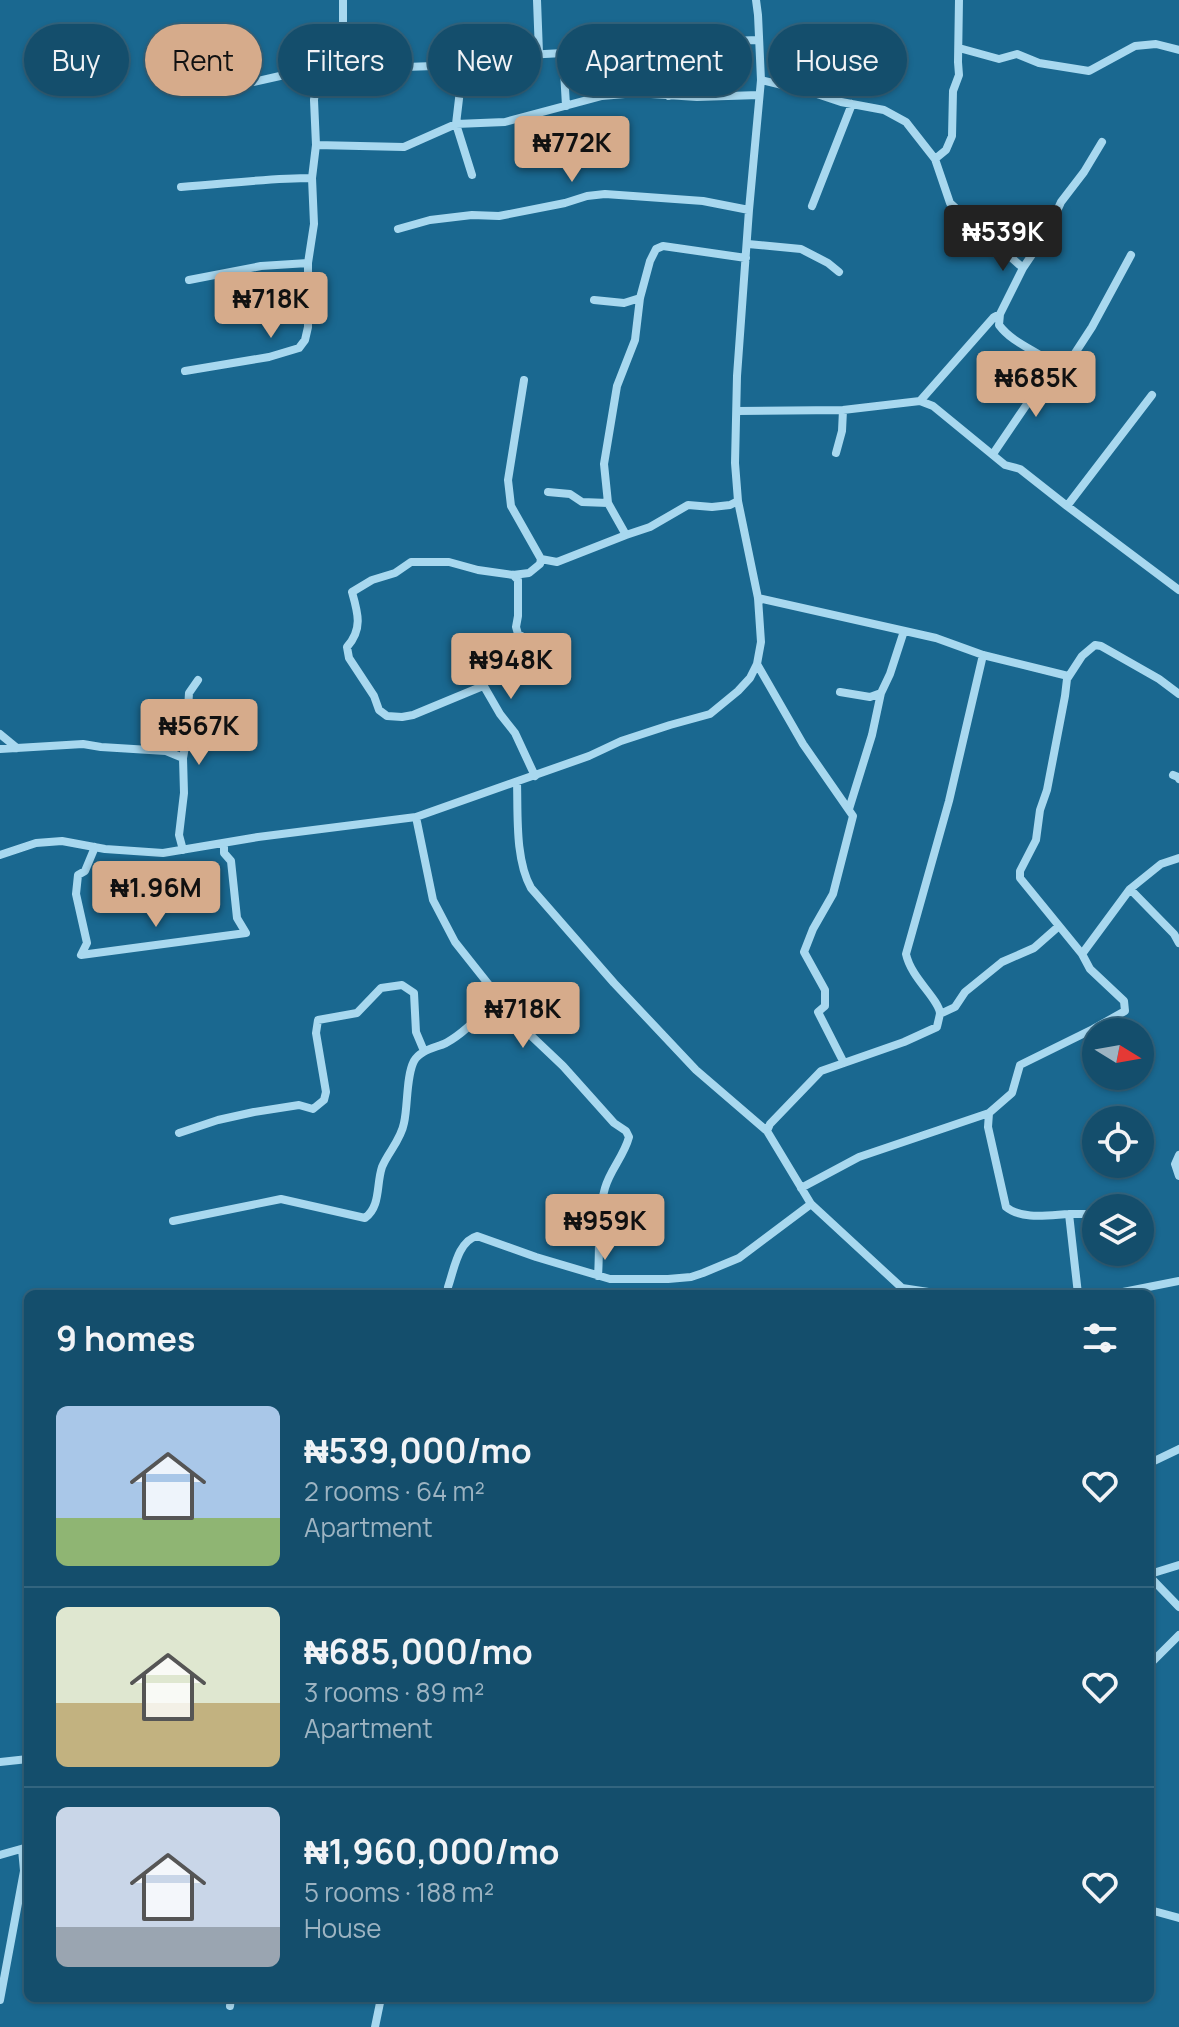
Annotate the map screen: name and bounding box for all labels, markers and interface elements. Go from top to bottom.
chip: Buy [24,24,129,96]
chip: Rent [145,24,262,96]
chip: Filters [278,24,412,96]
chip: New [428,24,541,96]
chip: Apartment [557,24,752,96]
chip: House [768,24,907,96]
pin: ₦772K [516,116,628,184]
text: ₦772K [533,124,612,160]
pin: ₦539K [947,205,1059,273]
text: ₦539K [962,213,1044,249]
pin: ₦718K [215,272,327,340]
text: ₦718K [233,280,309,316]
pin: ₦685K [980,351,1092,419]
text: ₦685K [995,359,1077,395]
pin: ₦948K [455,633,567,701]
text: ₦948K [469,641,553,677]
pin: ₦567K [143,699,255,767]
text: ₦567K [159,707,239,743]
pin: ₦1.96M [91,861,221,929]
text: ₦1.96M [110,869,202,905]
pin: ₦718K [467,982,579,1050]
text: ₦718K [485,990,561,1026]
north arrow [1082,1018,1154,1090]
map controls [1082,1018,1154,1266]
button: locate [1082,1106,1154,1178]
pin: ₦959K [549,1194,661,1262]
button: layers [1082,1194,1154,1266]
text: ₦959K [563,1202,647,1238]
text: 9 homes [56,1315,195,1361]
icon: filters [1078,1316,1122,1360]
text: ₦539,000/mo [304,1427,532,1473]
icon: home [120,1438,216,1534]
icon: heart [1078,1464,1122,1508]
text: 2 rooms · 64 m² [304,1473,485,1509]
text: Apartment [304,1509,433,1545]
text: ₦685,000/mo [304,1628,533,1674]
icon: home [120,1639,216,1735]
icon: heart [1078,1665,1122,1709]
text: 3 rooms · 89 m² [304,1674,484,1710]
text: Apartment [304,1710,433,1746]
text: ₦1,960,000/mo [304,1828,559,1874]
icon: home [120,1839,216,1935]
icon: heart [1078,1865,1122,1909]
text: 5 rooms · 188 m² [304,1874,494,1910]
text: House [304,1910,381,1946]

